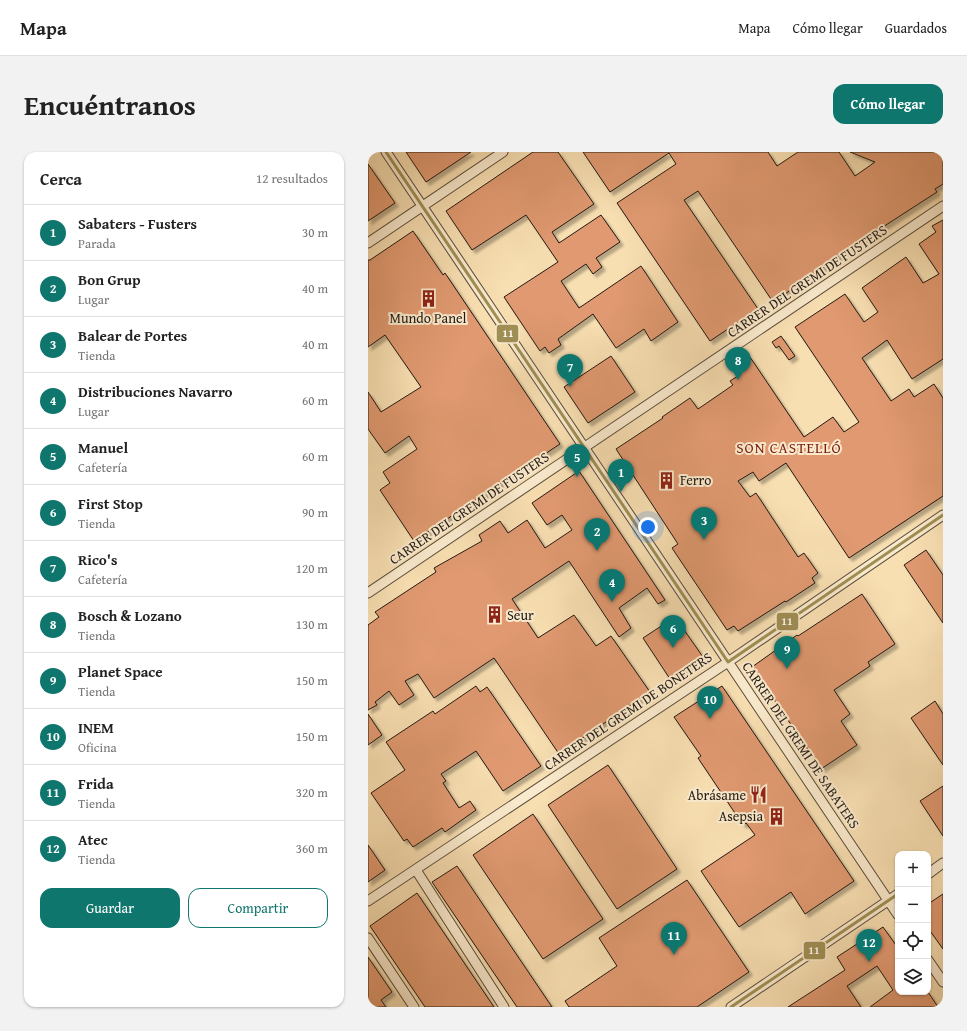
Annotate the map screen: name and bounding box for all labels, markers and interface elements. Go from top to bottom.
text: Mapa [20,14,67,42]
text: Mapa [738,18,770,38]
text: Cómo llegar [792,18,863,38]
text: Guardados [885,18,947,38]
text: Encuéntranos [24,84,196,125]
button: Cómo llegar [833,84,943,124]
text: Cerca [40,166,82,191]
text: 12 resultados [256,169,328,188]
text: Sabaters - Fusters [78,213,197,234]
street label: CARRER DEL GREMI DE FUSTERS [723,220,891,342]
text: 1 [50,223,56,242]
text: 30 m [302,223,328,242]
text: Parada [78,234,116,253]
text: Bon Grup [78,269,141,290]
text: 2 [50,279,56,298]
text: 40 m [302,279,328,298]
building icon: Mundo Panel [418,288,438,308]
text: Lugar [78,290,109,309]
place label: Mundo Panel [389,308,467,328]
line badge: 11 [496,324,519,343]
text: Balear de Portes [78,325,187,346]
text: 11 [502,325,514,341]
text: 3 [50,335,56,354]
text: 40 m [302,335,328,354]
text: Tienda [78,346,115,365]
pin: 8 [725,347,751,380]
pin: 7 [557,354,583,387]
text: Distribuciones Navarro [78,381,233,402]
text: 4 [50,391,56,410]
text: 60 m [302,391,328,410]
text: Lugar [78,402,109,421]
text: Manuel [78,437,128,458]
district label: SON CASTELLÓ [736,437,842,458]
pin: 5 [564,444,590,477]
text: 5 [50,447,56,466]
text: 60 m [302,447,328,466]
street label: CARRER DEL GREMI DE FUSTERS [385,447,553,569]
text: Cafetería [78,458,127,477]
pin: 1 [608,459,634,492]
building icon: Ferro [657,470,677,490]
place label: Ferro [680,470,711,490]
text: First Stop [78,493,143,514]
text: 6 [50,503,56,522]
text: 90 m [302,503,328,522]
pin: 3 [691,507,717,540]
text: Tienda [78,514,115,533]
your location [638,517,658,537]
pin: 2 [584,518,610,551]
text: Rico's [78,549,118,570]
text: 7 [50,559,56,578]
text: 120 m [296,559,328,578]
pin: 4 [599,569,625,602]
text: Cafetería [78,570,127,589]
text: Bosch & Lozano [78,605,182,626]
building icon: Seur [484,605,504,625]
place label: Seur [507,605,534,625]
line badge: 11 [776,612,799,631]
text: 11 [781,613,793,629]
text: 8 [50,615,56,634]
text: 130 m [296,615,328,634]
pin: 6 [660,615,686,648]
text: Tienda [78,626,115,645]
pin: 9 [774,636,800,669]
street label: CARRER DEL GREMI DE BONETERS [540,647,716,775]
street label: CARRER DEL GREMI DE SABATERS [738,658,865,833]
text: Planet Space [78,661,163,682]
text: 9 [50,671,56,690]
text: 150 m [296,671,328,690]
text: Tienda [78,682,115,701]
pin: 10 [697,686,723,719]
text: INEM [78,717,114,738]
text: 10 [46,727,60,746]
text: 150 m [296,727,328,746]
text: Oficina [78,738,117,757]
text: Frida [78,773,114,794]
text: 11 [46,783,60,802]
text: 320 m [296,783,328,802]
place label: Abrásame [688,785,746,805]
restaurant icon: Abrásame [749,785,769,805]
text: Tienda [78,794,115,813]
place label: Asepsia [719,806,763,826]
building icon: Asepsia [766,806,786,826]
text: Atec [78,829,108,850]
text: 12 [46,839,60,858]
text: 360 m [296,839,328,858]
text: Tienda [78,850,115,869]
map controls [895,851,931,995]
button: + [895,851,931,887]
button: − [895,887,931,923]
button: Guardar [40,888,180,928]
button: Compartir [188,888,328,928]
pin: 11 [661,922,687,955]
button: locate [895,923,931,959]
pin: 12 [856,929,882,962]
line badge: 11 [803,941,826,960]
text: 11 [808,942,820,958]
button: layers [895,959,931,995]

